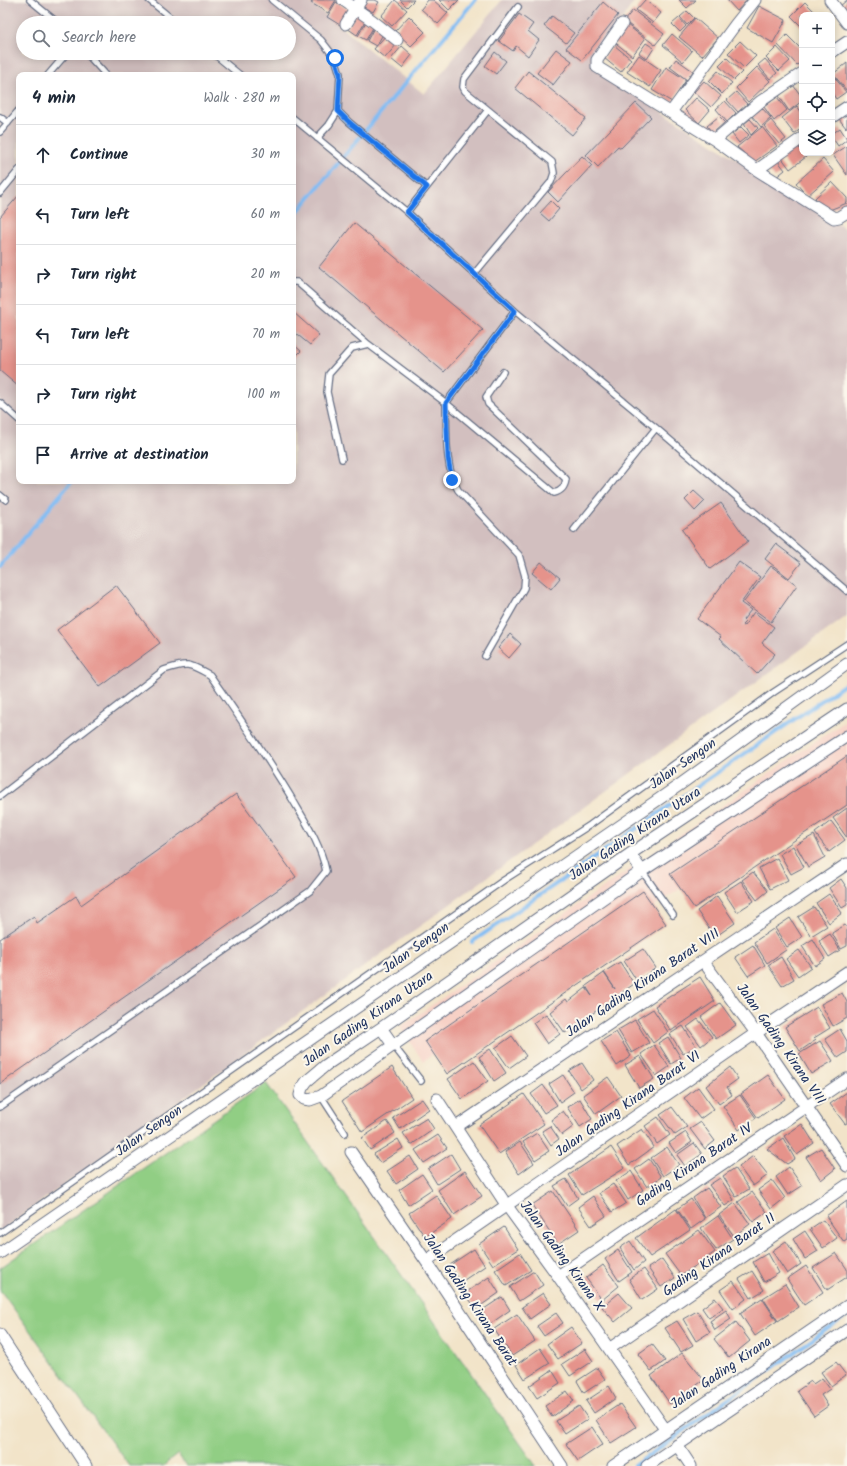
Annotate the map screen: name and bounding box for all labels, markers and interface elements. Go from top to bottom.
map controls [799,12,835,156]
button: + [799,12,835,48]
search box [16,16,296,60]
text: Search here [62,26,136,50]
icon: search [30,27,52,49]
button: − [799,48,835,84]
route start [326,49,344,67]
button: locate [799,84,835,120]
text: 4 min [32,85,76,112]
text: Walk · 280 m [204,88,280,109]
button: layers [799,120,835,156]
text: Continue [70,143,128,167]
icon: ahead [32,144,54,166]
text: 30 m [251,144,280,165]
text: Turn left [70,203,130,227]
icon: left [32,204,54,226]
text: 60 m [251,204,280,225]
text: Turn right [70,263,137,287]
icon: right [32,264,54,286]
text: 20 m [250,264,280,285]
text: Turn left [70,323,130,347]
icon: left [32,324,54,346]
text: 70 m [252,324,280,345]
text: Turn right [70,383,137,407]
icon: right [32,384,54,406]
text: 100 m [247,384,280,405]
text: Arrive at destination [70,443,209,467]
icon: arrive [32,444,54,466]
route end [443,471,461,489]
street label: Jalan Sengon [645,733,721,795]
street label: Jalan Gading Kirana Utara [564,781,706,887]
street label: Jalan Sengon [378,917,454,979]
street label: Jalan Gading Kirana Barat VIII [561,923,725,1043]
street label: Jalan Gading Kirana Utara [298,965,438,1073]
street label: Jalan Gading Kirana VIII [731,979,831,1109]
street label: Jalan Gading Kirana Barat VI [551,1045,705,1163]
street label: Jalan Sengon [111,1100,187,1162]
street label: Gading Kirana Barat IV [631,1117,758,1212]
street label: Jalan Gading Kirana X [514,1196,610,1316]
street label: Gading Kirana Barat II [658,1208,780,1302]
street label: Jalan Gading Kirana Barat [417,1229,523,1371]
street label: Jalan Gading Kirana [666,1331,776,1415]

